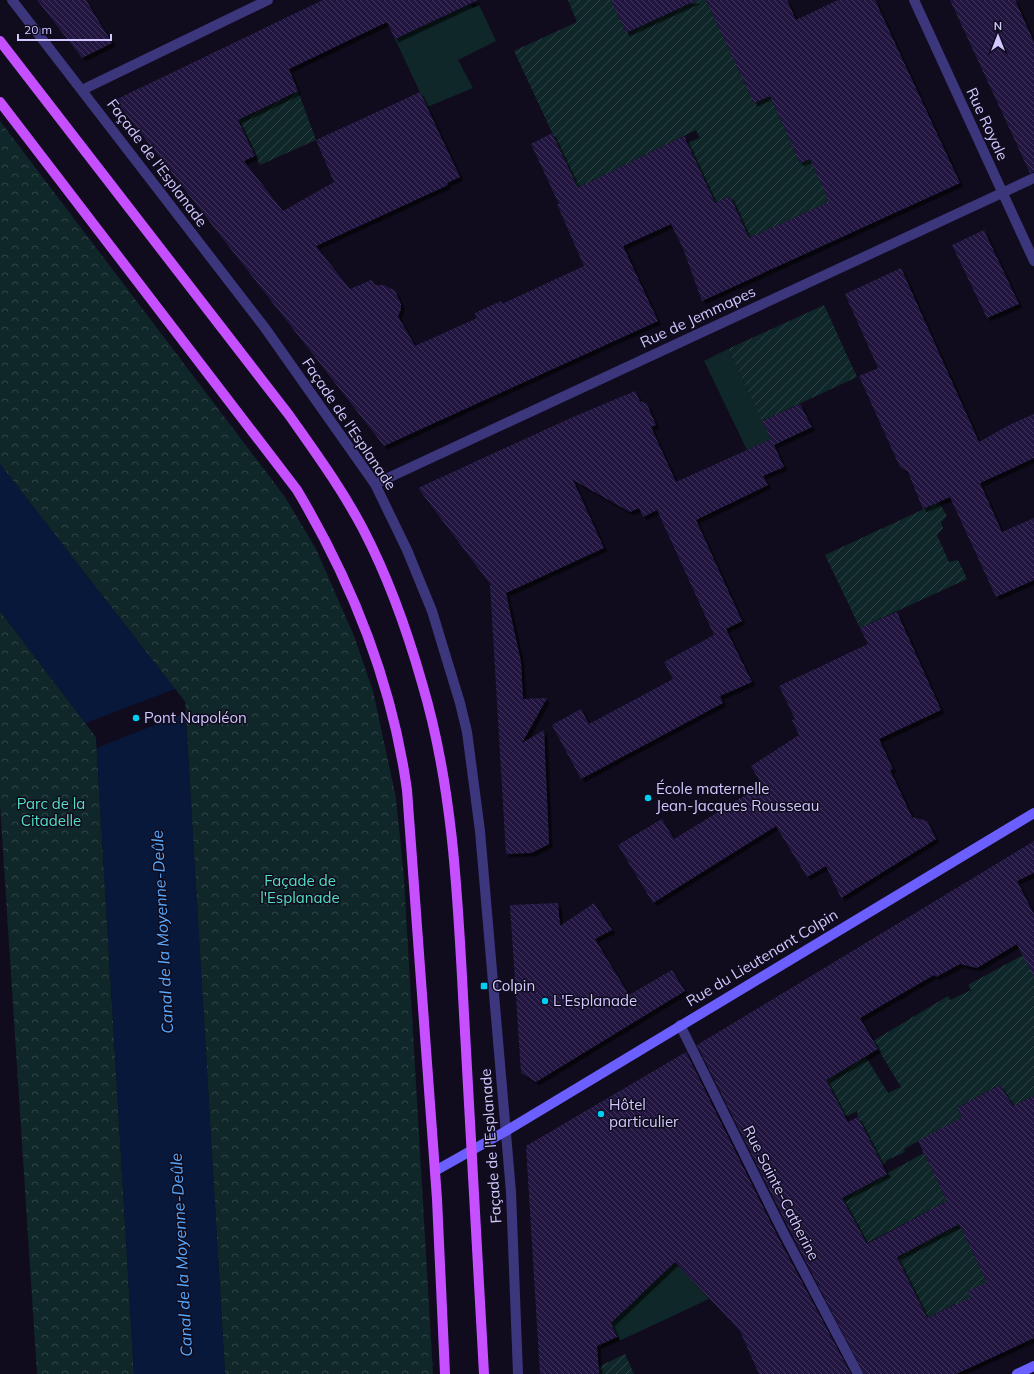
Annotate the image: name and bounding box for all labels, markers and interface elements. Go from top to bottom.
scale bar [18,16,111,42]
north arrow [978,16,1018,56]
text: N [994,19,1002,33]
text: 20 m [24,22,52,37]
street label: Rue Royale [962,84,1013,163]
street label: Façade de l'Esplanade [103,95,212,230]
street label: Rue de Jemmapes [637,281,759,352]
street label: Façade de l'Esplanade [298,354,401,493]
place label: Pont Napoléon [144,708,247,727]
marker: Pont Napoléon [131,713,141,723]
place label: École maternelle Jean-Jacques Rousseau [656,779,819,815]
marker: École maternelle Jean-Jacques Rousseau [643,793,653,803]
park label: Parc de la Citadelle [17,794,85,830]
water label: Canal de la Moyenne-Deûle [147,829,177,1034]
park label: Façade de l'Esplanade [260,871,340,907]
street label: Rue du Lieutenant Colpin [682,905,841,1010]
place label: Colpin [492,976,535,995]
marker: Colpin [479,981,489,991]
place label: L'Esplanade [553,991,637,1010]
marker: L'Esplanade [540,996,550,1006]
street label: Façade de l'Esplanade [476,1068,505,1224]
place label: Hôtel particulier [609,1095,679,1131]
marker: Hôtel particulier [596,1109,606,1119]
street label: Rue Sainte-Catherine [739,1122,824,1263]
water label: Canal de la Moyenne-Deûle [166,1152,196,1357]

